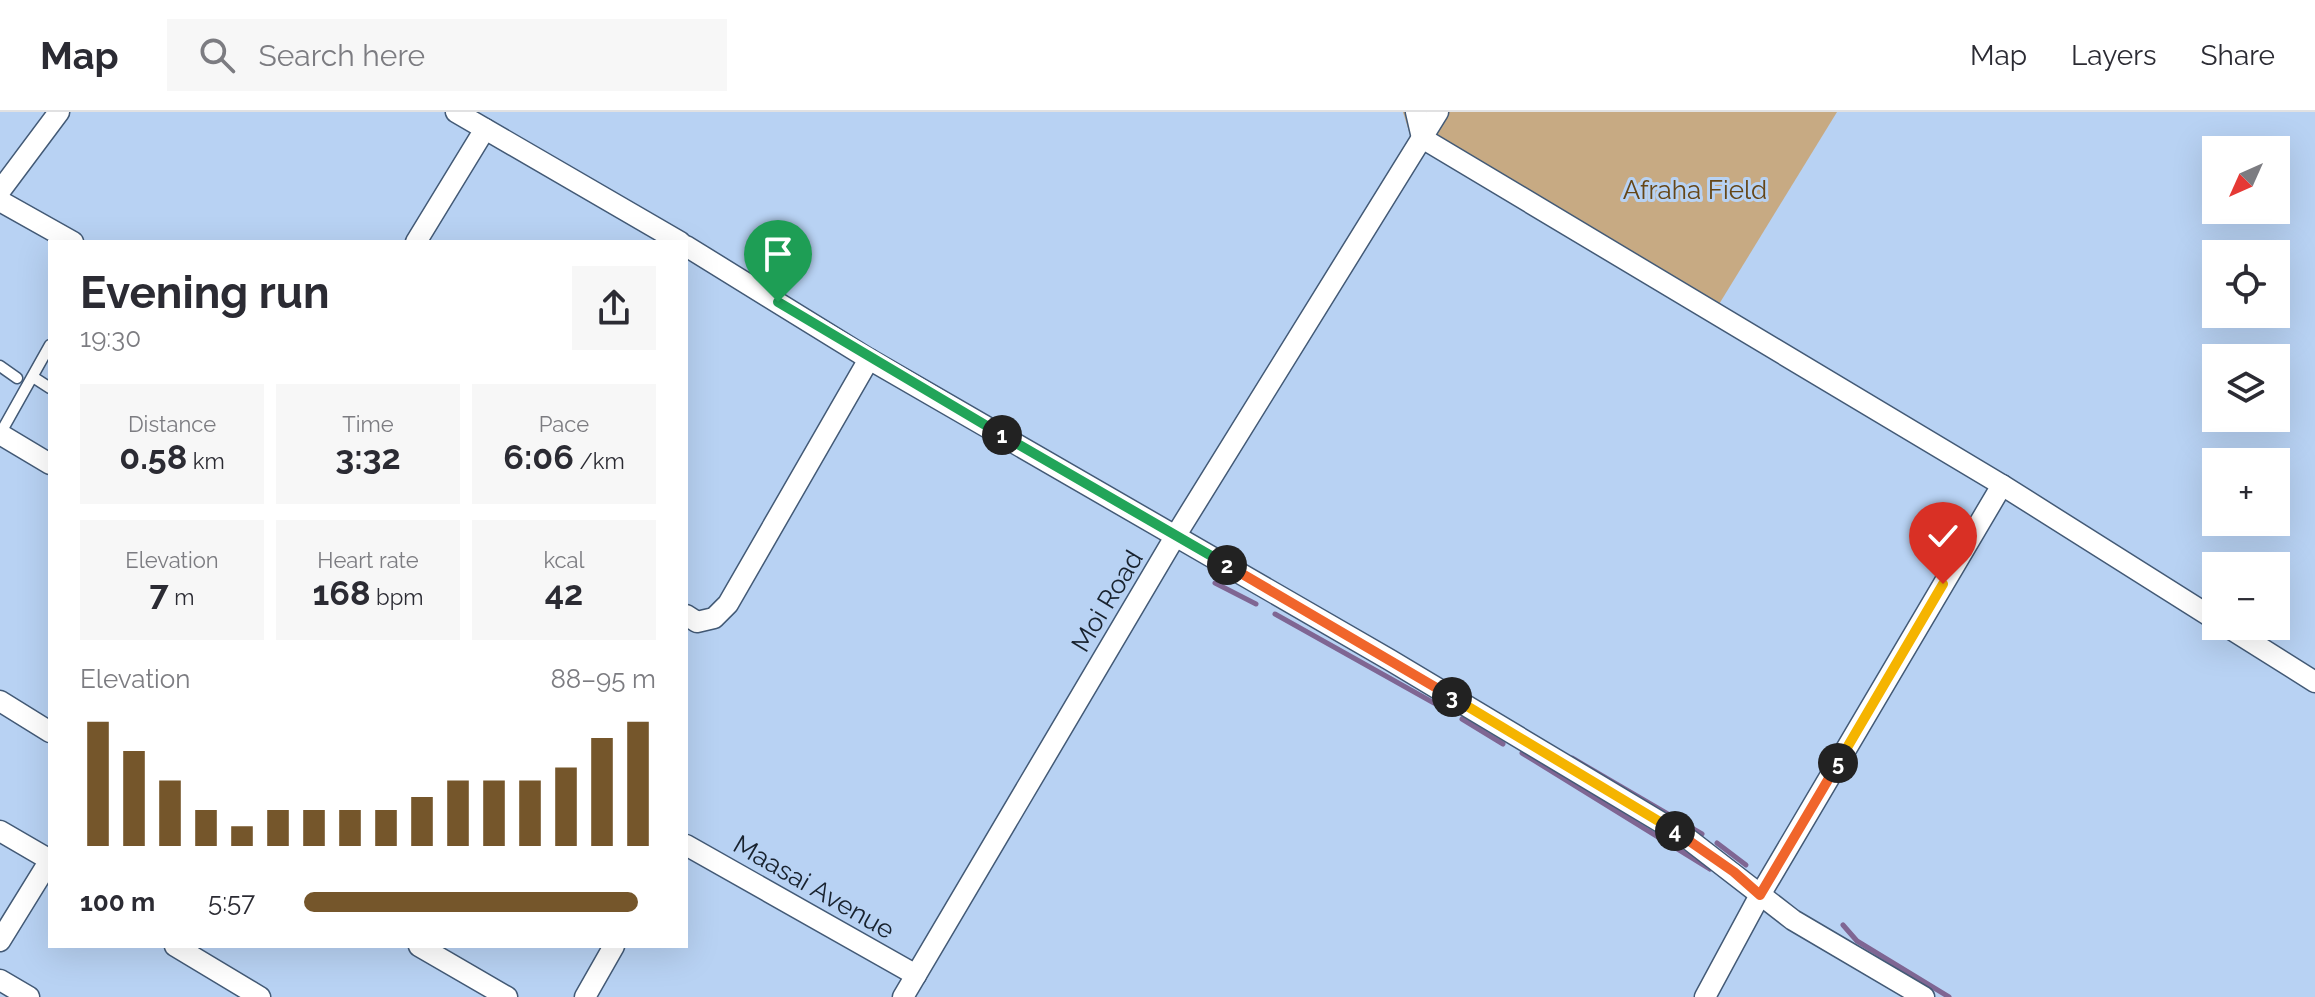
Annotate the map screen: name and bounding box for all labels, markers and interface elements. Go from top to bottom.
search box [167,19,727,91]
text: Map [40,33,119,78]
icon: search [195,33,239,77]
text: Search here [259,38,425,73]
text: Map [1970,39,2027,72]
text: Layers [2071,39,2157,72]
text: Share [2201,39,2275,72]
north arrow [2202,136,2290,224]
map controls [2202,136,2290,640]
park label: Afraha Field [1623,175,1767,205]
pin [744,220,812,302]
icon: arrive [756,232,800,276]
button: locate [2202,240,2290,328]
button: share [572,266,656,350]
text: Evening run [80,267,329,318]
text: 19:30 [80,323,141,353]
button: layers [2202,344,2290,432]
text: Distance [128,411,216,437]
text: Time [342,411,394,437]
text: Pace [539,411,589,437]
pin: 1 [982,415,1022,455]
text: 1 [997,422,1007,448]
text: 0.58 [119,437,187,477]
text: 3:32 [335,437,401,477]
text: 6:06 [503,437,574,477]
text: km [187,448,225,474]
text: /km [574,448,625,474]
button: + [2202,448,2290,536]
pin [1909,502,1977,584]
icon: check [1921,514,1965,558]
street label: Moi Road [1065,545,1149,657]
pin: 2 [1207,545,1247,585]
text: Elevation [125,547,219,573]
text: Heart rate [317,547,419,573]
text: kcal [543,547,585,573]
text: 2 [1221,552,1233,578]
button: − [2202,552,2290,640]
text: 7 [150,573,169,613]
text: 168 [313,573,371,613]
text: 42 [545,573,583,613]
text: m [169,584,194,610]
text: bpm [371,584,423,610]
text: Elevation [80,664,190,694]
text: 88–95 m [550,664,656,694]
pin: 3 [1432,677,1472,717]
text: 3 [1446,684,1458,710]
pin: 5 [1818,743,1858,783]
text: 5 [1832,750,1844,776]
pin: 4 [1655,811,1695,851]
text: 4 [1669,818,1681,844]
street label: Maasai Avenue [728,829,900,945]
text: 100 m [80,887,155,917]
text: 5:57 [208,887,255,917]

